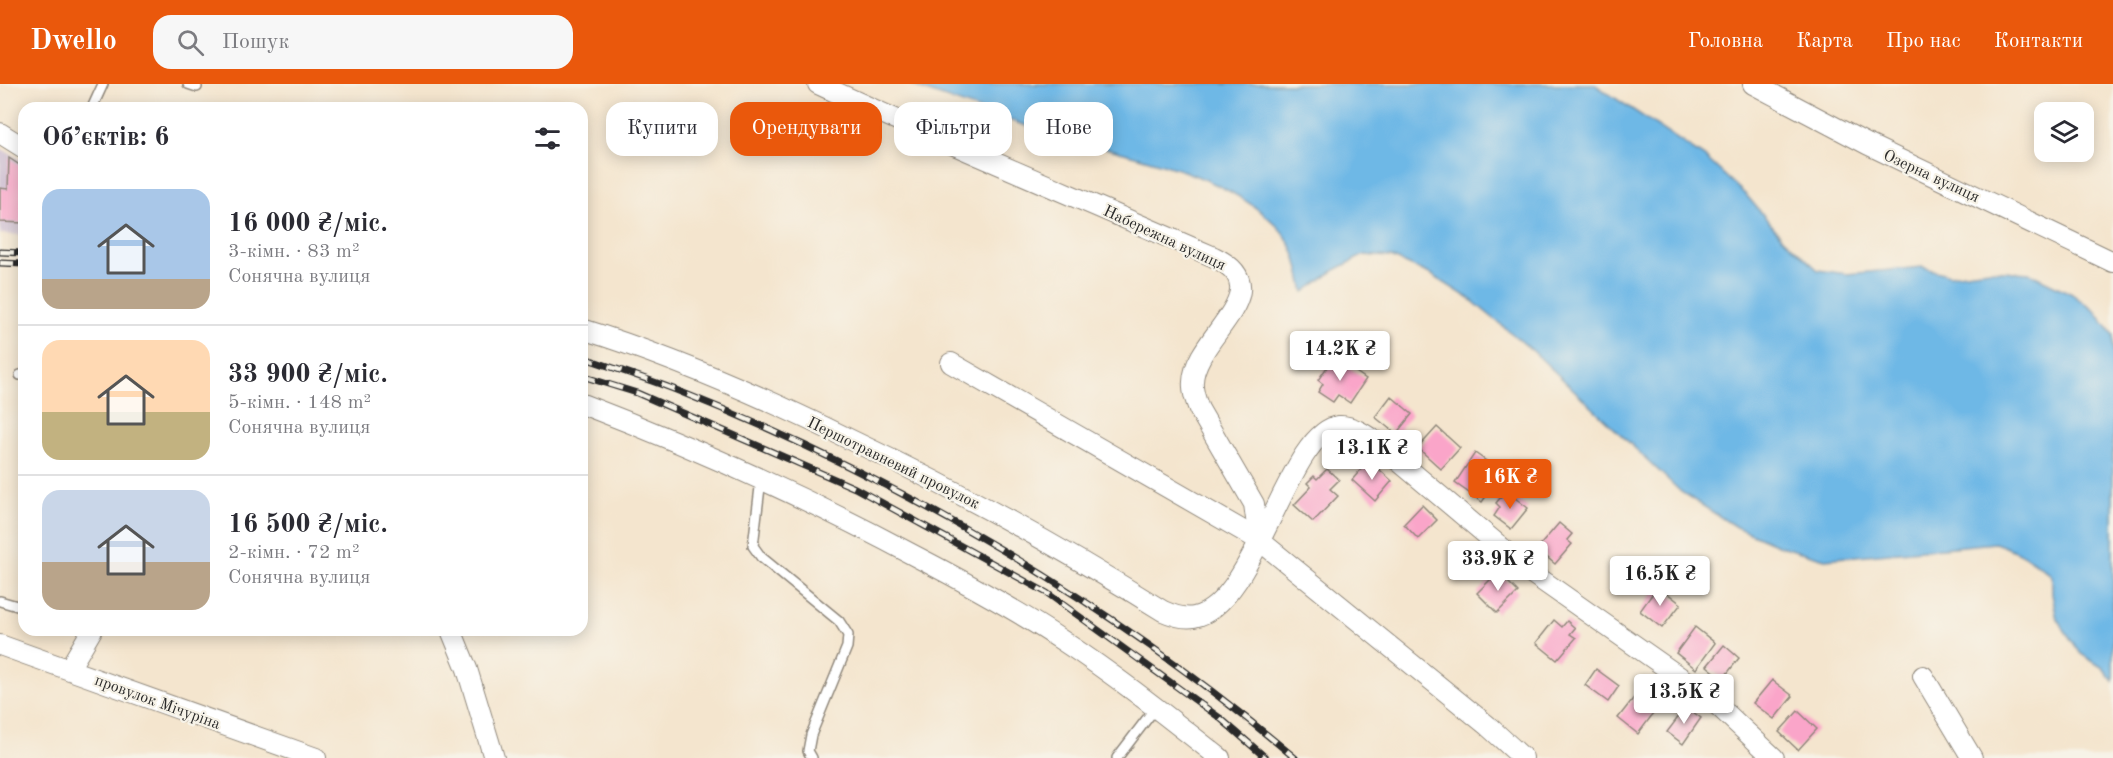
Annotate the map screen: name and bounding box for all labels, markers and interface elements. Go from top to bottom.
search box [153,15,573,69]
icon: search [174,26,207,59]
text: Dwello [30,28,117,56]
text: Пошук [222,31,289,53]
text: Головна [1688,31,1763,52]
text: Карта [1796,31,1853,52]
text: Про нас [1886,31,1961,52]
text: Контакти [1994,31,2083,52]
chip: Купити [606,102,718,156]
chip: Орендувати [730,102,882,156]
chip: Фільтри [894,102,1012,156]
chip: Нове [1024,102,1113,156]
map controls [2034,102,2094,162]
button: layers [2034,102,2094,162]
icon: filters [531,122,564,155]
text: Об’єктів: 6 [42,125,169,151]
street label: Озерна вулиця [1881,148,1982,206]
street label: Набережна вулиця [1100,203,1228,274]
text: 16 000 ₴/міс. [228,211,388,237]
icon: home [90,213,162,285]
text: 3-кімн. · 83 m² [228,242,360,262]
text: Сонячна вулиця [228,267,370,287]
pin: 14.2K ₴ [1285,331,1395,382]
text: 14.2K ₴ [1304,340,1376,360]
text: 33 900 ₴/міс. [228,362,388,388]
icon: home [90,364,162,436]
text: 5-кімн. · 148 m² [228,393,371,413]
street label: Першотравневий провулок [804,415,982,513]
text: Сонячна вулиця [228,418,370,438]
pin: 13.1K ₴ [1317,430,1427,481]
text: 13.1K ₴ [1336,439,1408,459]
pin: 16K ₴ [1468,459,1552,510]
text: 16K ₴ [1482,468,1538,488]
text: 16 500 ₴/міс. [228,512,388,538]
icon: home [90,514,162,586]
pin: 33.9K ₴ [1443,541,1553,592]
text: 2-кімн. · 72 m² [228,543,360,563]
text: 33.9K ₴ [1462,550,1534,570]
pin: 16.5K ₴ [1605,556,1715,607]
text: 16.5K ₴ [1624,565,1696,585]
text: Сонячна вулиця [228,568,370,588]
street label: провулок Мічуріна [92,673,222,733]
pin: 13.5K ₴ [1629,674,1739,725]
text: 13.5K ₴ [1648,683,1720,703]

